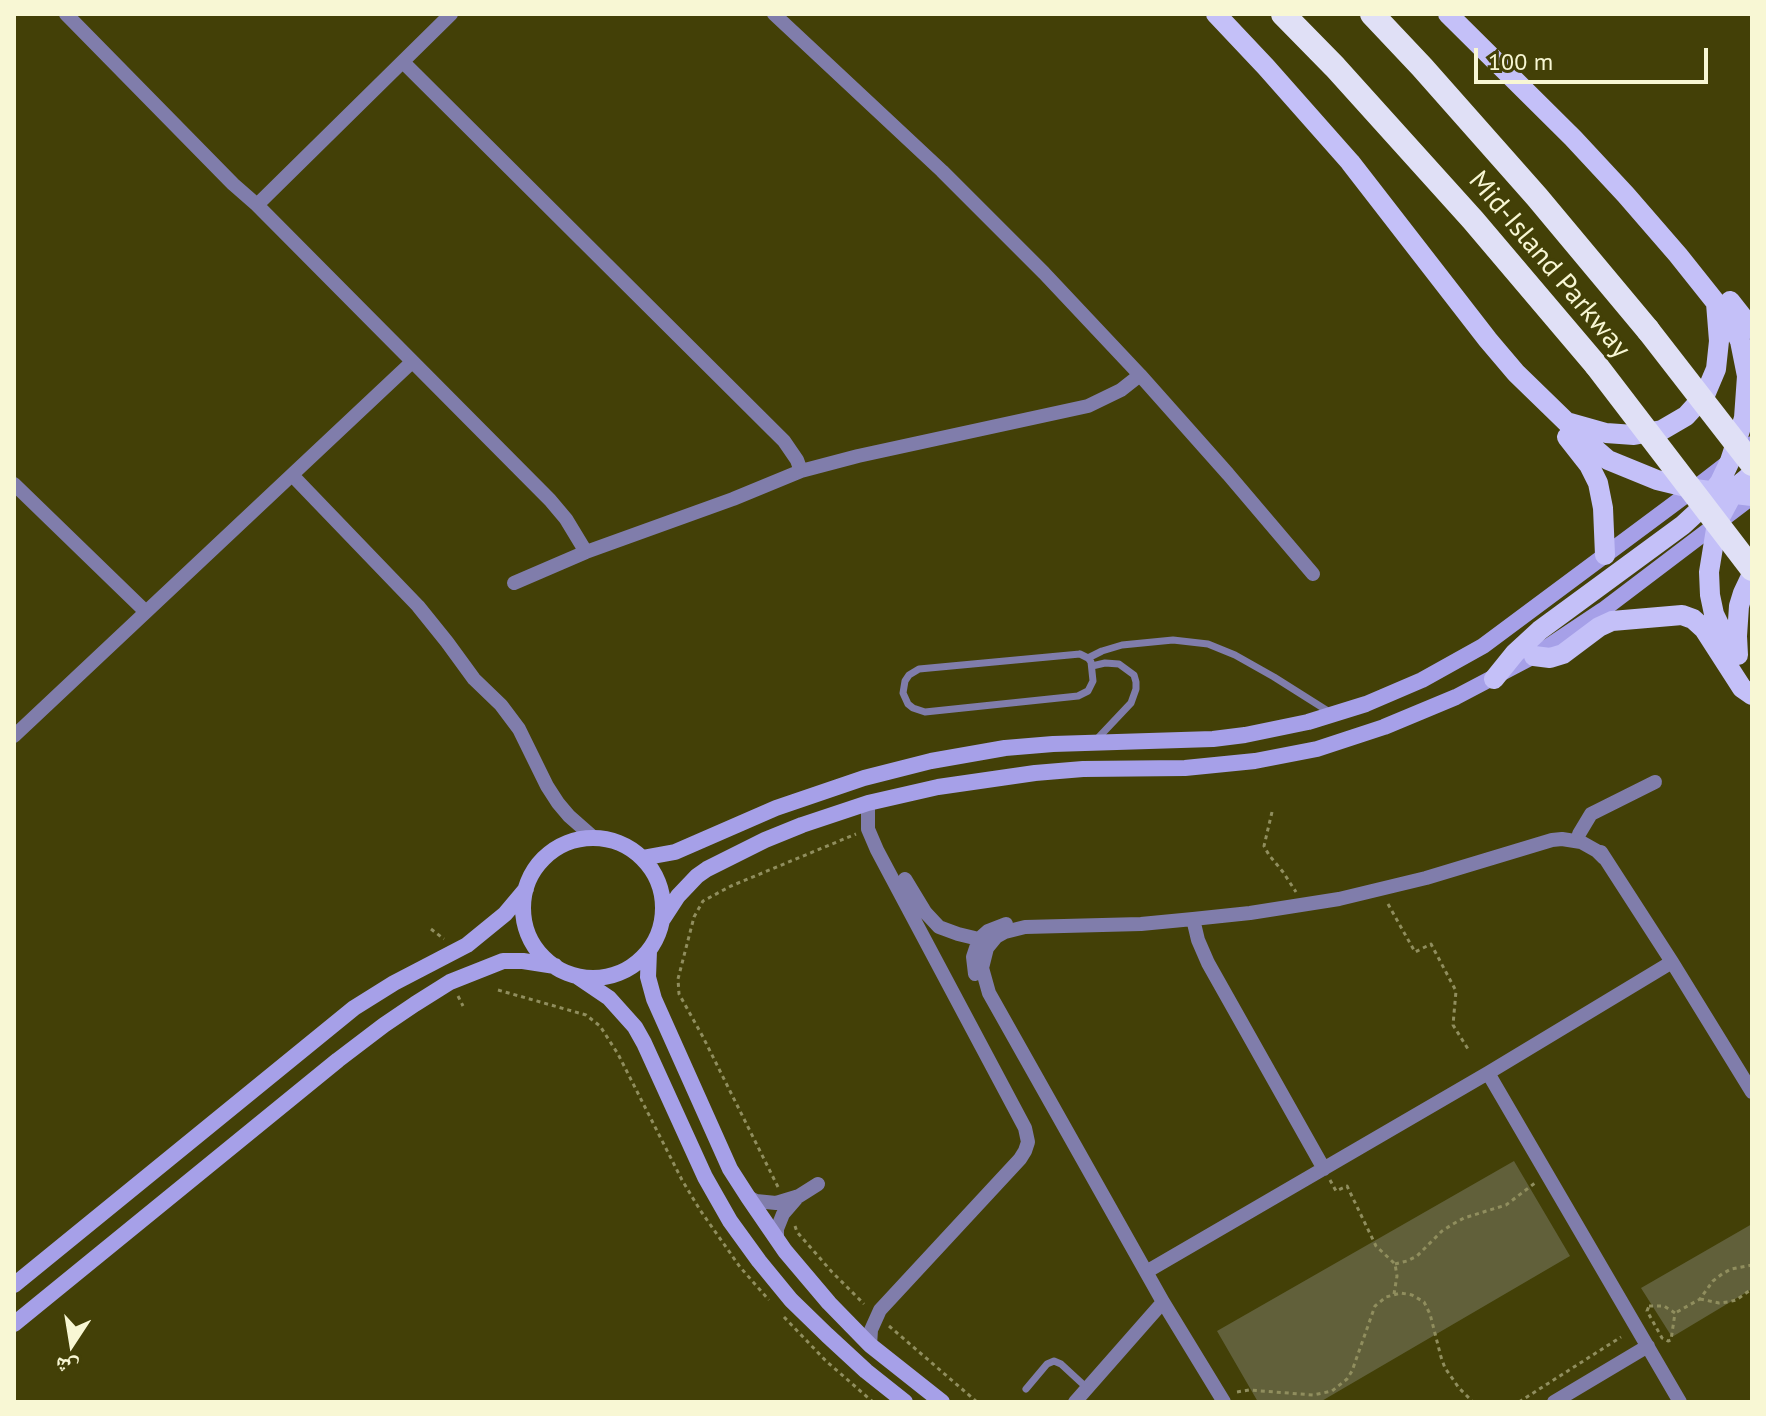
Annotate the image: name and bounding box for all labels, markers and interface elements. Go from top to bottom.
scale bar [1478,32,1712,82]
text: 100 m [1488,46,1553,77]
street label: Mid-Island Parkway [1461,165,1637,365]
north arrow [32,1304,112,1384]
text: ش [53,1351,81,1384]

